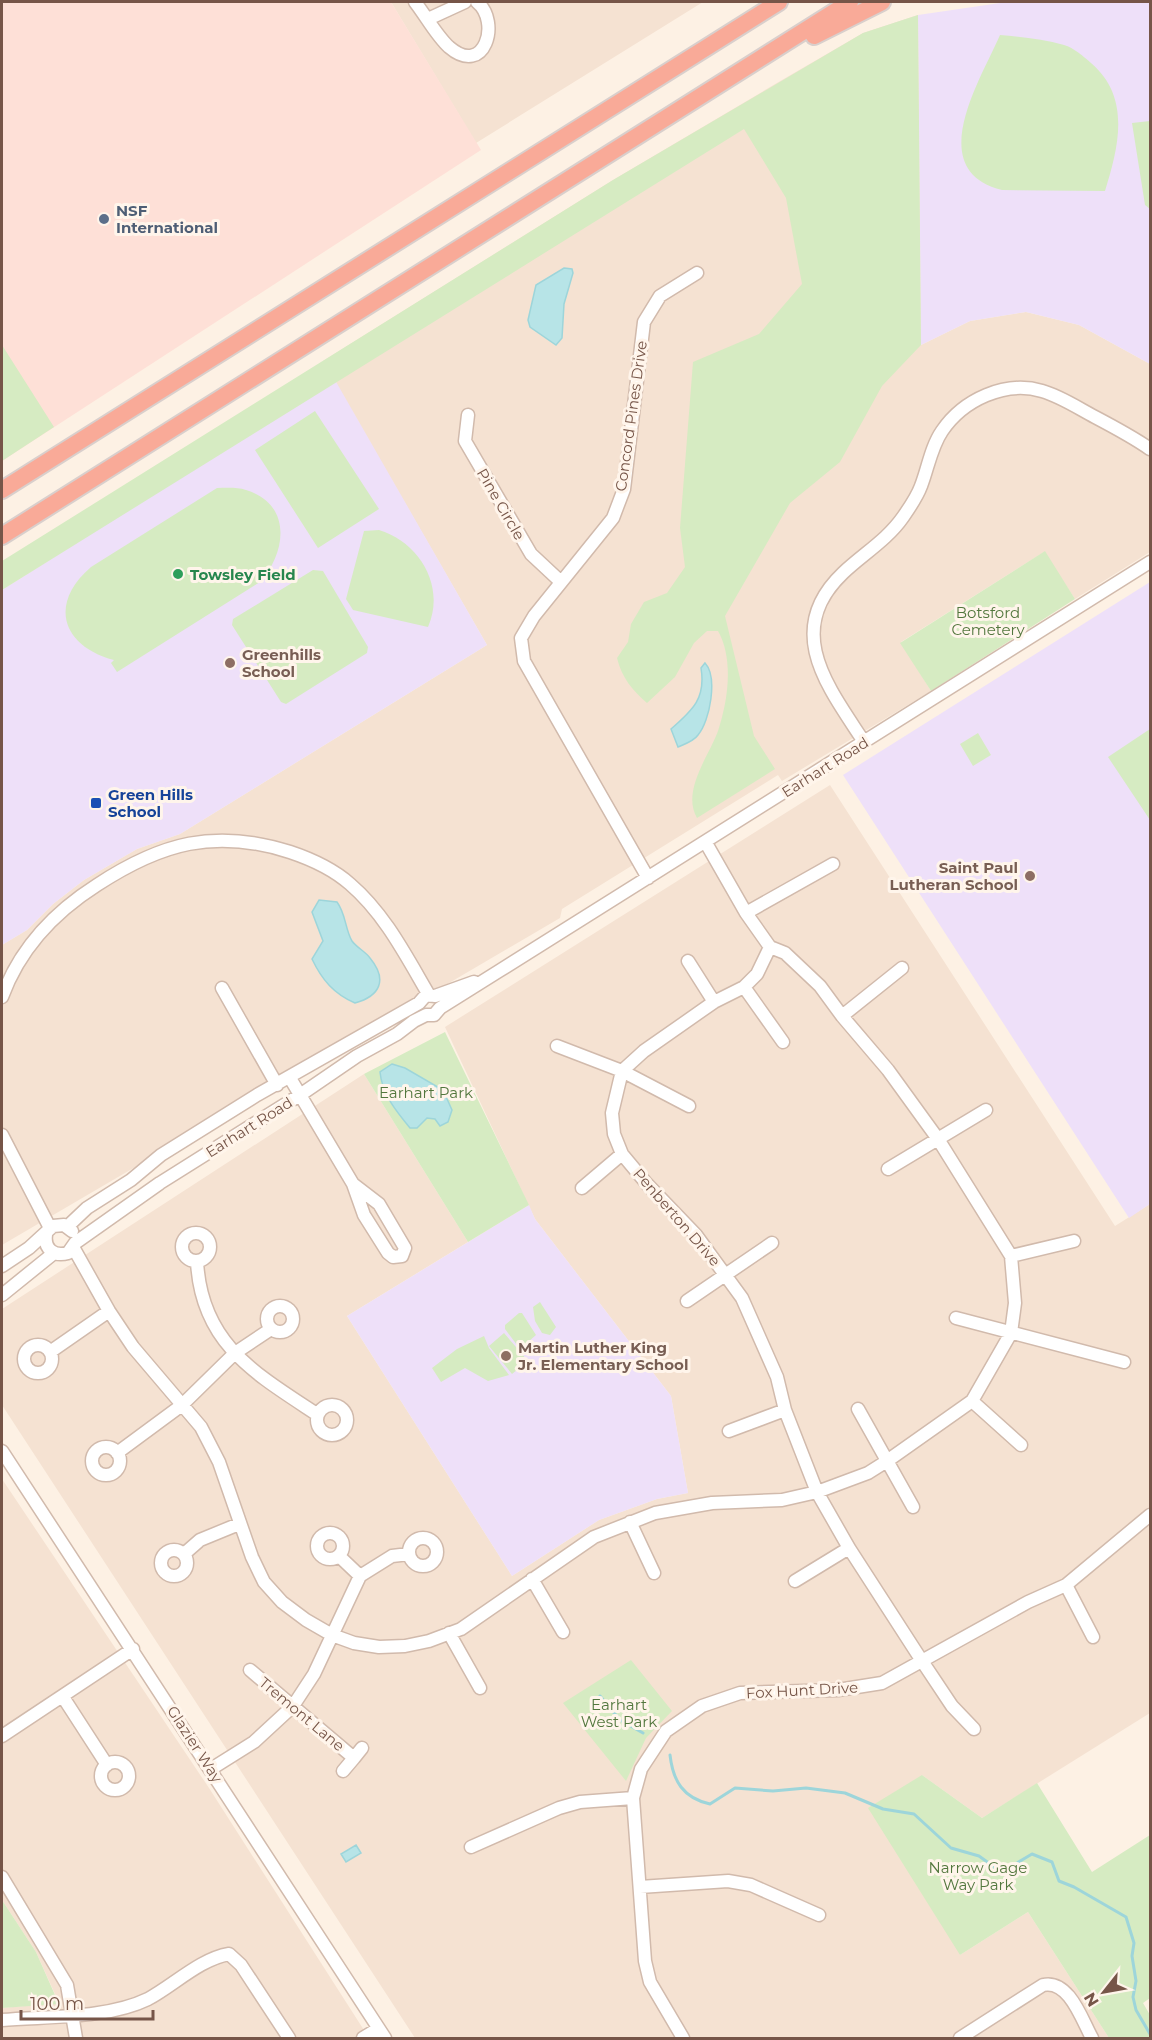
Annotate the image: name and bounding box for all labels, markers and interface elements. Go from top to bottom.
place label: NSF International [116,201,218,237]
marker: NSF International [97,212,111,226]
street label: Concord Pines Drive [611,339,651,493]
street label: Pine Circle [473,465,529,543]
place label: Towsley Field [190,565,296,584]
marker: Towsley Field [171,567,185,581]
park label: Botsford Cemetery [951,603,1025,639]
place label: Greenhills School [242,645,321,681]
marker: Greenhills School [223,656,237,670]
street label: Earhart Road [778,733,872,801]
place label: Green Hills School [108,785,193,821]
marker: Green Hills School [89,796,103,810]
place label: Saint Paul Lutheran School [890,858,1018,894]
marker: Saint Paul Lutheran School [1023,869,1037,883]
park label: Earhart Park [379,1083,473,1102]
street label: Earhart Road [202,1093,296,1161]
street label: Penberton Drive [629,1164,725,1270]
place label: Martin Luther King Jr. Elementary School [517,1338,688,1374]
marker: Martin Luther King Jr. Elementary School [499,1349,513,1363]
street label: Tremont Lane [255,1673,349,1755]
street label: Fox Hunt Drive [746,1678,858,1702]
park label: Earhart West Park [581,1695,657,1731]
street label: Glazier Way [163,1702,227,1787]
park label: Narrow Gage Way Park [929,1858,1027,1894]
north arrow [1074,1962,1134,2022]
scale bar [21,1983,153,2021]
text: N [1080,1989,1103,2010]
text: 100 m [30,1993,84,2015]

